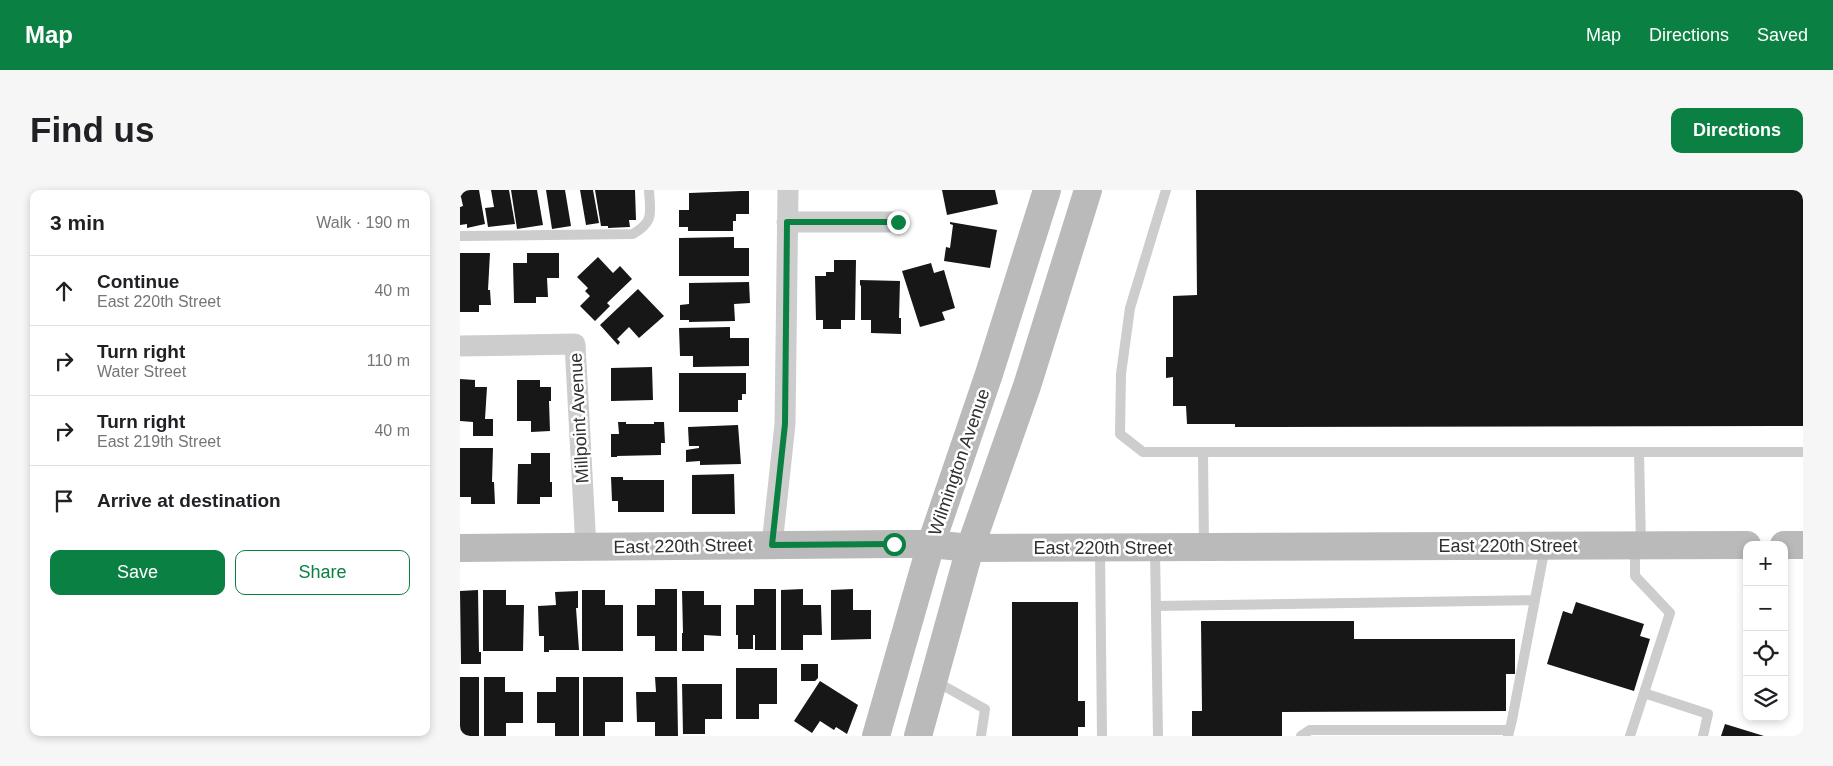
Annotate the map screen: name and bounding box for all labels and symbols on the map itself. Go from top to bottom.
route end [887,211,910,234]
street label: Millpoint Avenue [566,352,592,484]
street label: Wilmington Avenue [925,386,993,538]
route start [883,533,906,556]
street label: East 220th Street [613,535,753,557]
street label: East 220th Street [1438,536,1578,556]
street label: East 220th Street [1033,538,1173,558]

